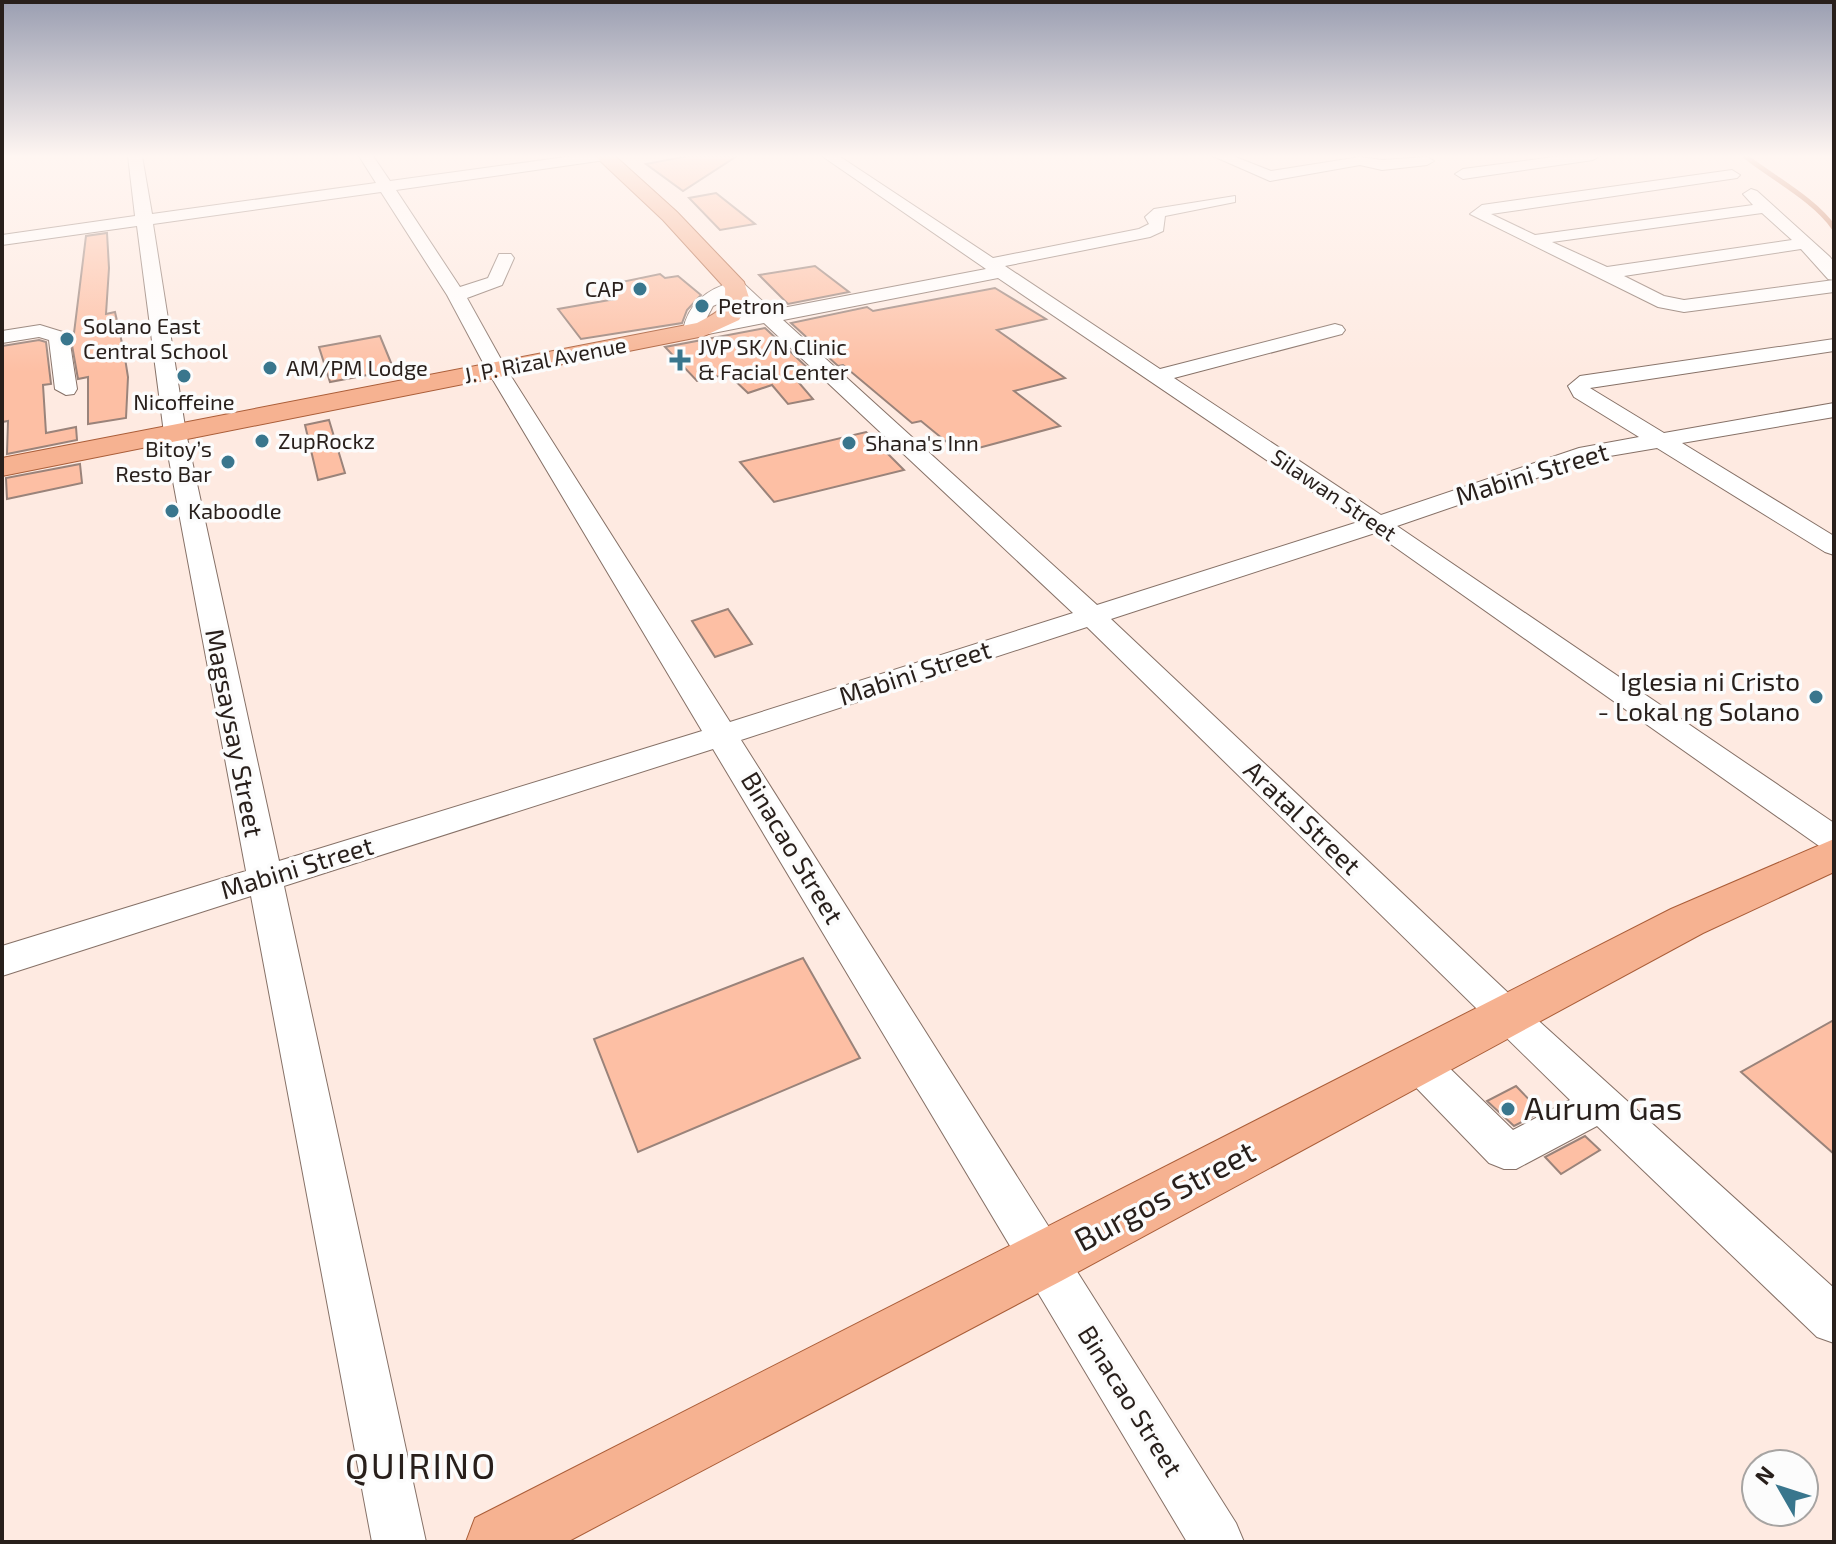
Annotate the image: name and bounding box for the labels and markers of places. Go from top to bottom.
place label: CAP [585,275,624,301]
marker: CAP [631,280,649,298]
place label: Petron [718,292,785,318]
marker: Petron [693,297,711,315]
place label: Solano East Central School [83,312,228,363]
marker: Solano East Central School [58,330,76,348]
place label: JVP SK/N Clinic & Facial Center [698,333,849,384]
marker: JVP SK/N Clinic & Facial Center [669,349,691,371]
place label: AM/PM Lodge [286,354,428,380]
marker: AM/PM Lodge [261,359,279,377]
marker: Nicoffeine [175,367,193,385]
place label: Nicoffeine [133,388,235,414]
place label: ZupRockz [278,427,375,453]
place label: Shana's Inn [865,429,979,455]
marker: ZupRockz [253,432,271,450]
marker: Shana's Inn [840,434,858,452]
place label: Bitoy’s Resto Bar [115,435,212,486]
marker: Bitoy’s Resto Bar [219,453,237,471]
place label: Kaboodle [188,497,282,523]
marker: Kaboodle [163,502,181,520]
place label: Iglesia ni Cristo - Lokal ng Solano [1597,665,1800,726]
marker: Iglesia ni Cristo - Lokal ng Solano [1807,688,1825,706]
place label: Aurum Gas [1524,1088,1682,1126]
marker: Aurum Gas [1499,1100,1517,1118]

